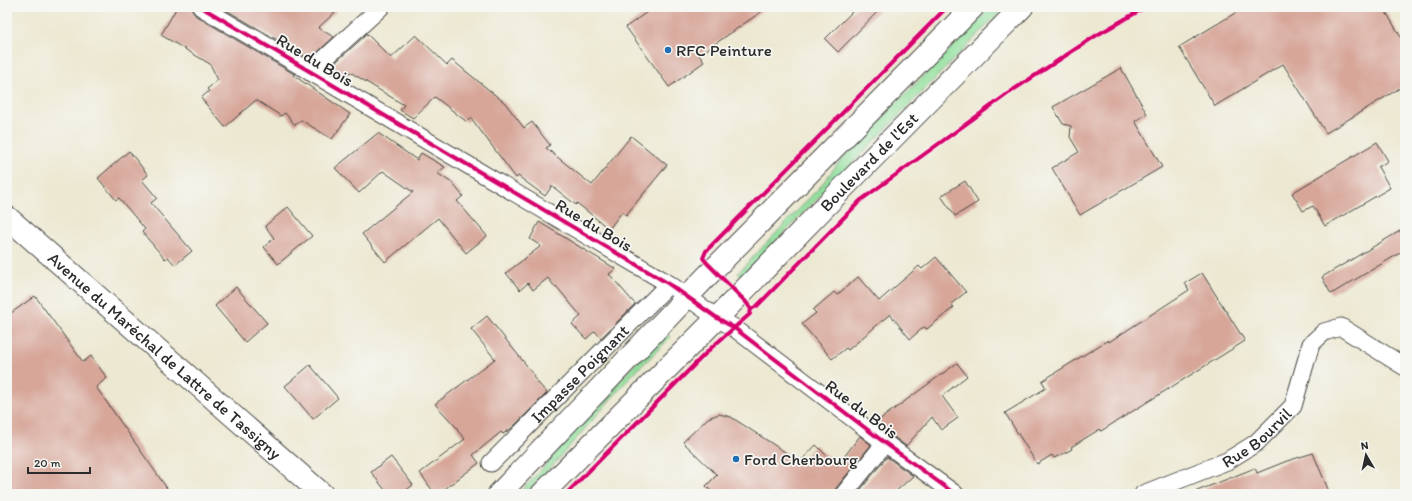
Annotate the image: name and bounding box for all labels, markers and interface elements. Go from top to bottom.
street label: Rue du Bois [273,29,357,91]
place label: RFC Peinture [676,40,772,60]
marker: RFC Peinture [663,45,673,55]
street label: Boulevard de l'Est [816,108,922,216]
street label: Rue du Bois [552,194,636,256]
street label: Avenue du Maréchal de Lattre de Tassigny [44,248,285,464]
street label: Impasse Poignant [527,320,633,427]
street label: Rue du Bois [822,375,902,443]
street label: Rue Bourvil [1218,403,1296,472]
north arrow [1346,435,1386,475]
text: N [1360,439,1369,453]
scale bar [28,449,90,475]
place label: Ford Cherbourg [744,449,858,469]
marker: Ford Cherbourg [731,454,741,464]
text: 20 m [34,456,61,470]

